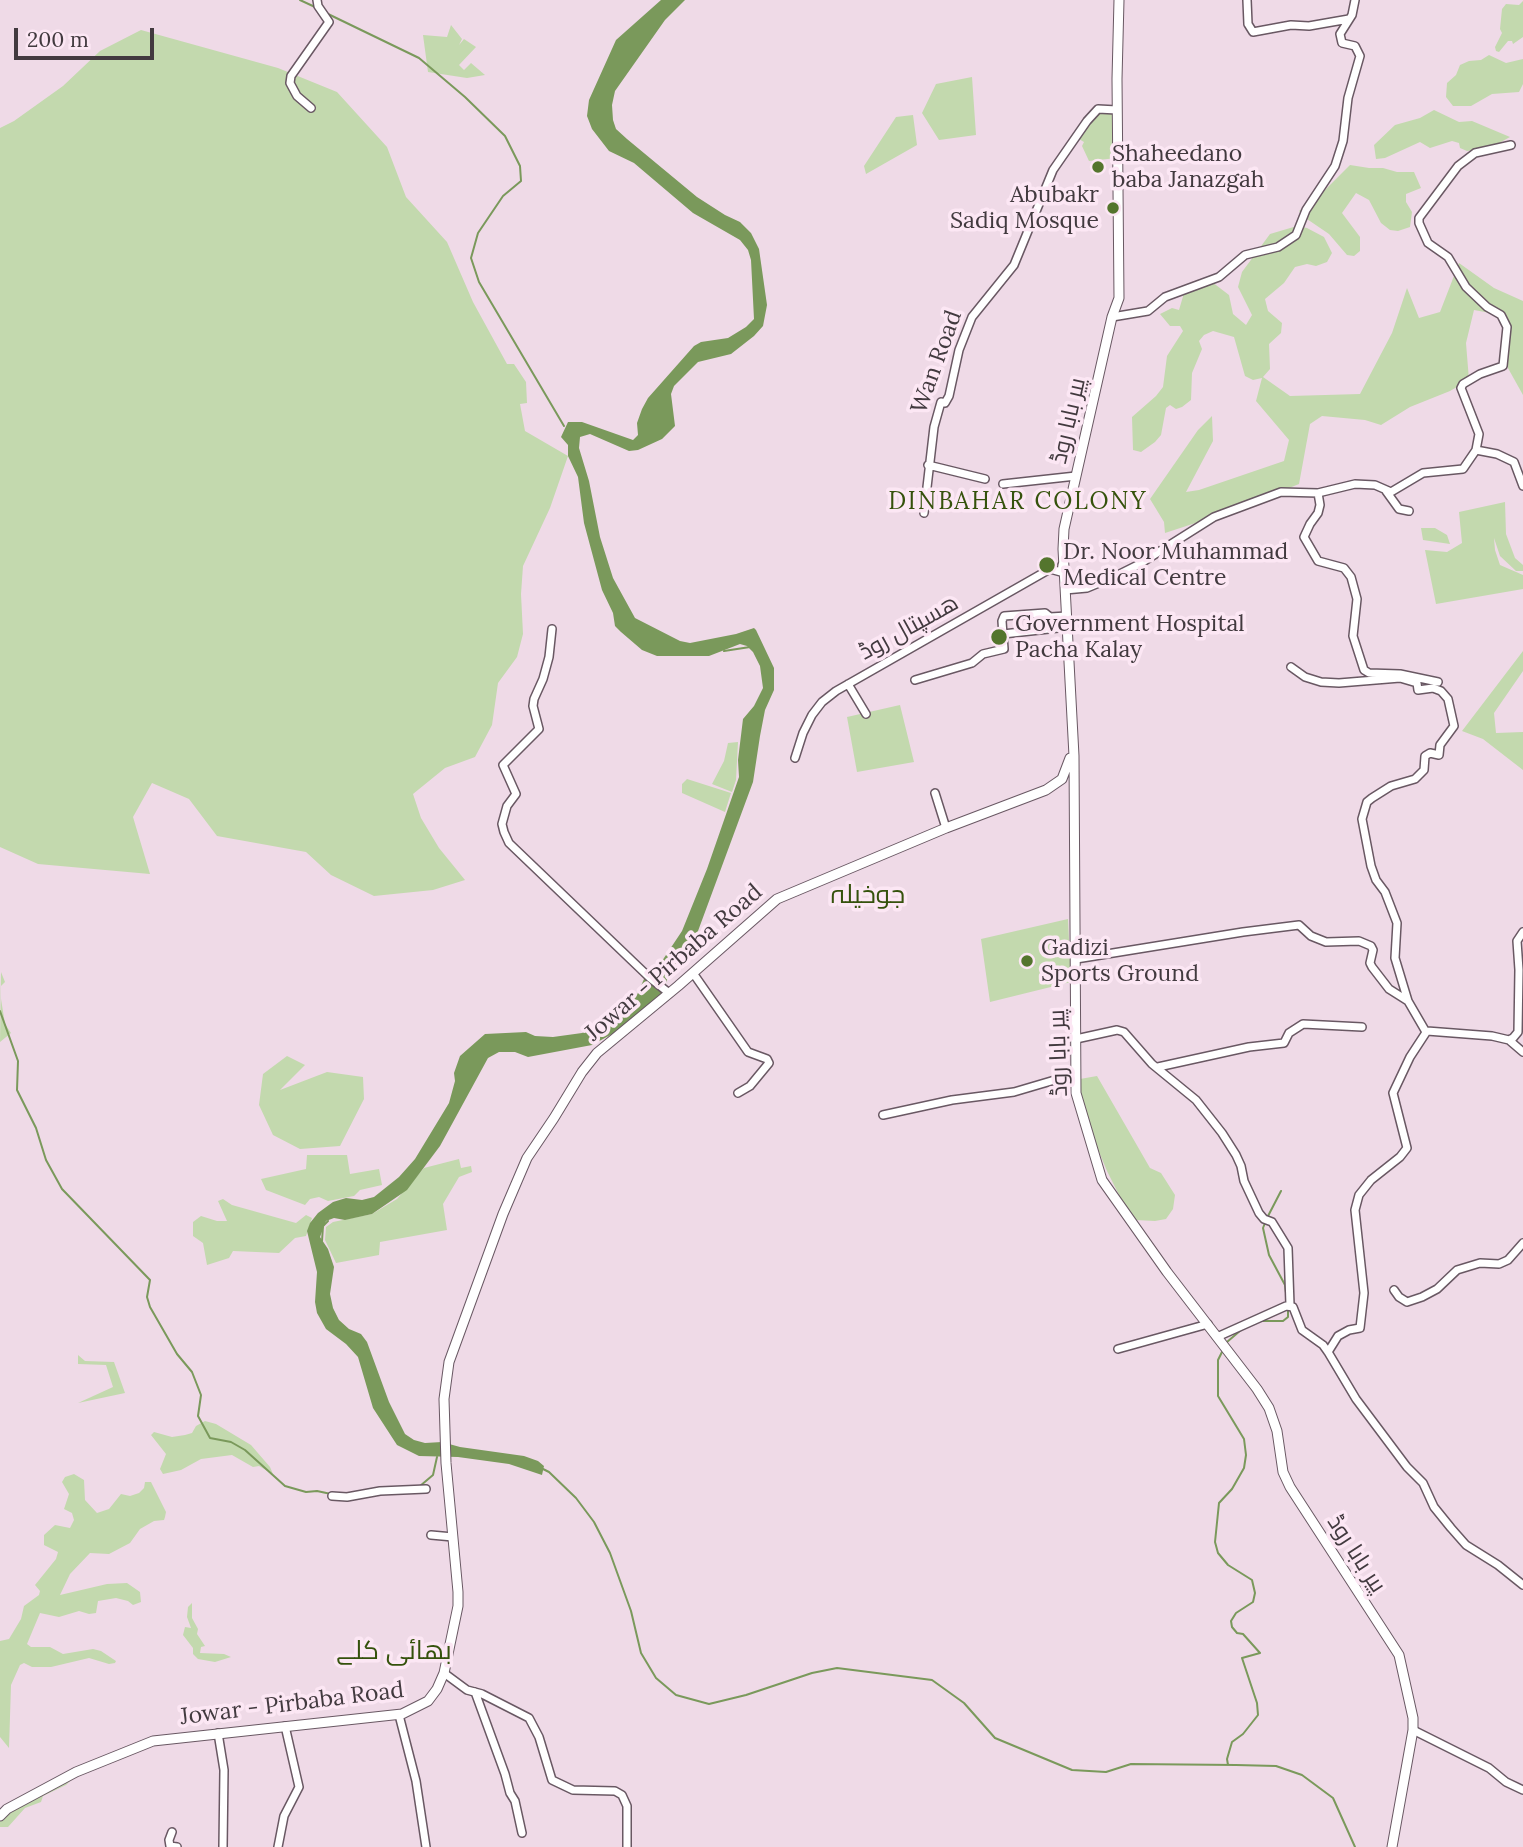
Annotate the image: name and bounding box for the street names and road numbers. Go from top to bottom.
street label: Wan Road [906,307,968,417]
street label: پیر بابا روڈ [1046,375,1092,467]
street label: ھسپتال روڈ [854,589,964,667]
street label: Jowar - Pirbaba Road [580,879,768,1047]
street label: پیر بابا روڈ [1044,1009,1074,1097]
street label: پیر بابا روڈ [1321,1510,1391,1598]
street label: Jowar - Pirbaba Road [179,1677,405,1731]

